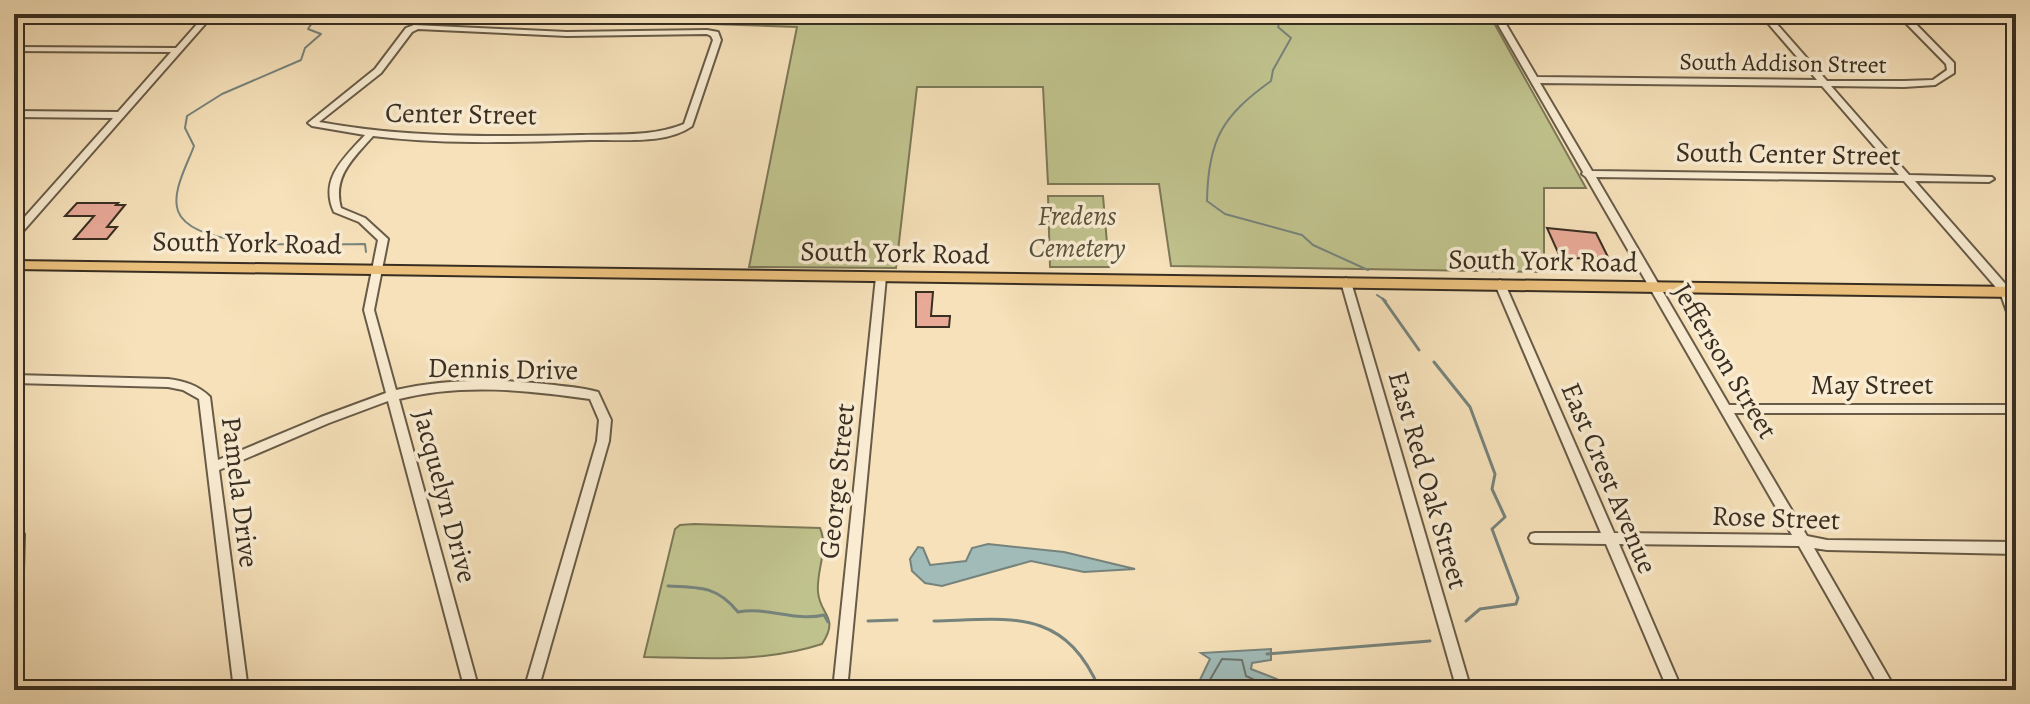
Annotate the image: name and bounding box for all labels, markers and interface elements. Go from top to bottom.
street label: South Addison Street [1679,45,1887,81]
street label: Center Street [385,94,537,134]
street label: South Center Street [1675,133,1901,175]
park label: Fredens Cemetery [1028,197,1126,267]
street label: South York Road [152,222,343,264]
street label: South York Road [800,232,991,274]
street label: South York Road [1448,240,1639,282]
street label: Jefferson Street [1663,276,1787,446]
street label: Dennis Drive [427,349,579,389]
street label: May Street [1811,366,1933,404]
street label: East Red Oak Street [1379,367,1477,593]
street label: East Crest Avenue [1552,376,1666,580]
street label: George Street [810,401,864,561]
street label: Jacquelyn Drive [404,405,486,587]
street label: Pamela Drive [212,414,268,570]
street label: Rose Street [1711,497,1841,539]

